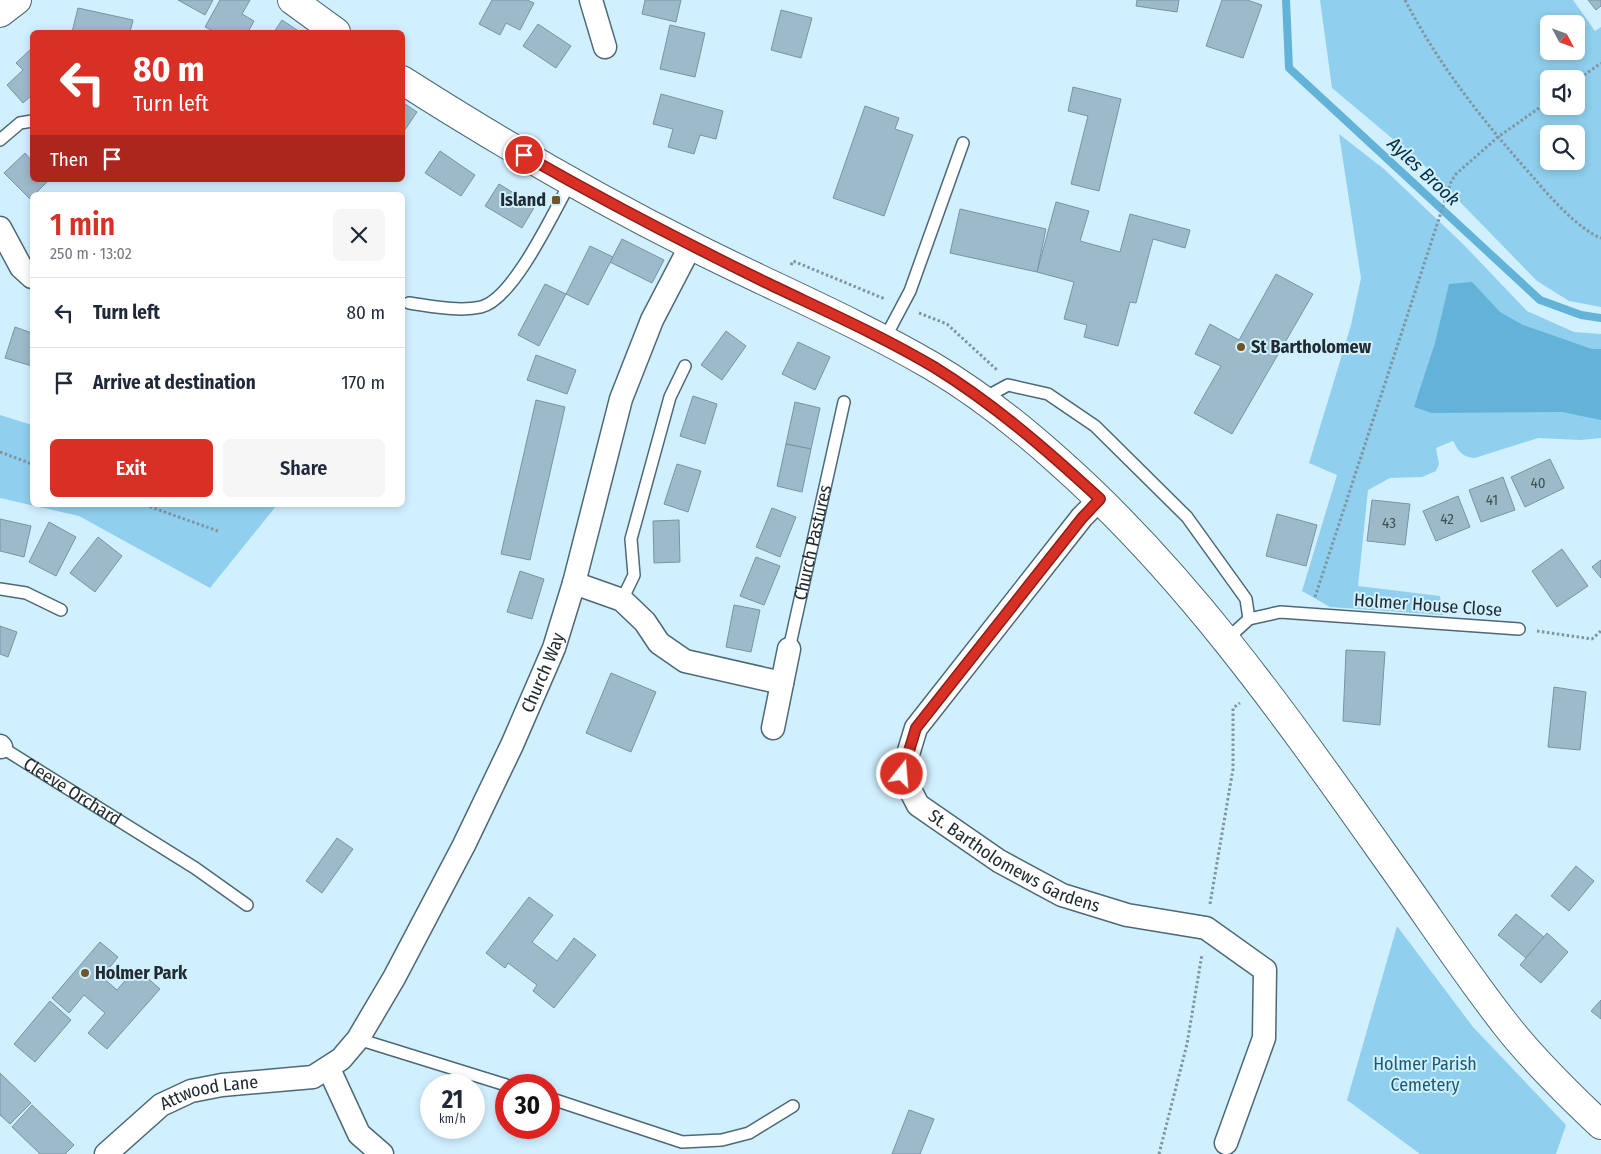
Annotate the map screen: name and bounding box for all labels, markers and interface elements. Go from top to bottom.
north arrow [1540,15,1585,60]
map controls [1540,15,1585,170]
text: 80 m [133,48,205,90]
icon: left [50,50,115,115]
button: sound [1540,70,1585,115]
text: Turn left [133,90,209,117]
button: search [1540,125,1585,170]
water label: Ayles Brook [1382,131,1465,211]
pin [503,134,545,176]
icon: arrive [510,141,538,169]
icon: arrive [98,145,126,173]
text: Then [50,148,88,171]
place label: Island [500,189,546,211]
marker: Island [550,194,562,206]
text: 1 min [50,207,115,243]
button: close [333,209,385,261]
text: 250 m · 13:02 [50,244,132,263]
icon: left [50,299,78,327]
text: Turn left [93,301,160,324]
text: 80 m [347,301,385,324]
place label: St Bartholomew [1251,336,1372,358]
marker: St Bartholomew [1235,341,1247,353]
icon: arrive [50,369,78,397]
text: Arrive at destination [93,371,256,394]
text: 170 m [341,371,385,394]
button: Exit [50,439,213,497]
button: Share [223,439,385,497]
house number: 40 [1530,474,1546,492]
street label: Church Pastures [789,482,836,602]
house number: 41 [1486,491,1498,509]
house number: 42 [1440,510,1454,528]
house number: 43 [1382,514,1396,532]
street label: Holmer House Close [1353,589,1503,621]
street label: Church Way [516,630,569,716]
position arrow [875,747,927,799]
street label: Cleeve Orchard [19,753,125,830]
street label: St. Bartholomews Gardens [924,805,1103,917]
place label: Holmer Park [95,962,188,984]
marker: Holmer Park [79,967,91,979]
park label: Holmer Parish Cemetery [1373,1053,1477,1096]
street label: Attwood Lane [156,1071,259,1115]
speed limit sign: 30 [495,1074,560,1139]
text: 21 [442,1085,463,1115]
text: km/h [439,1112,466,1126]

